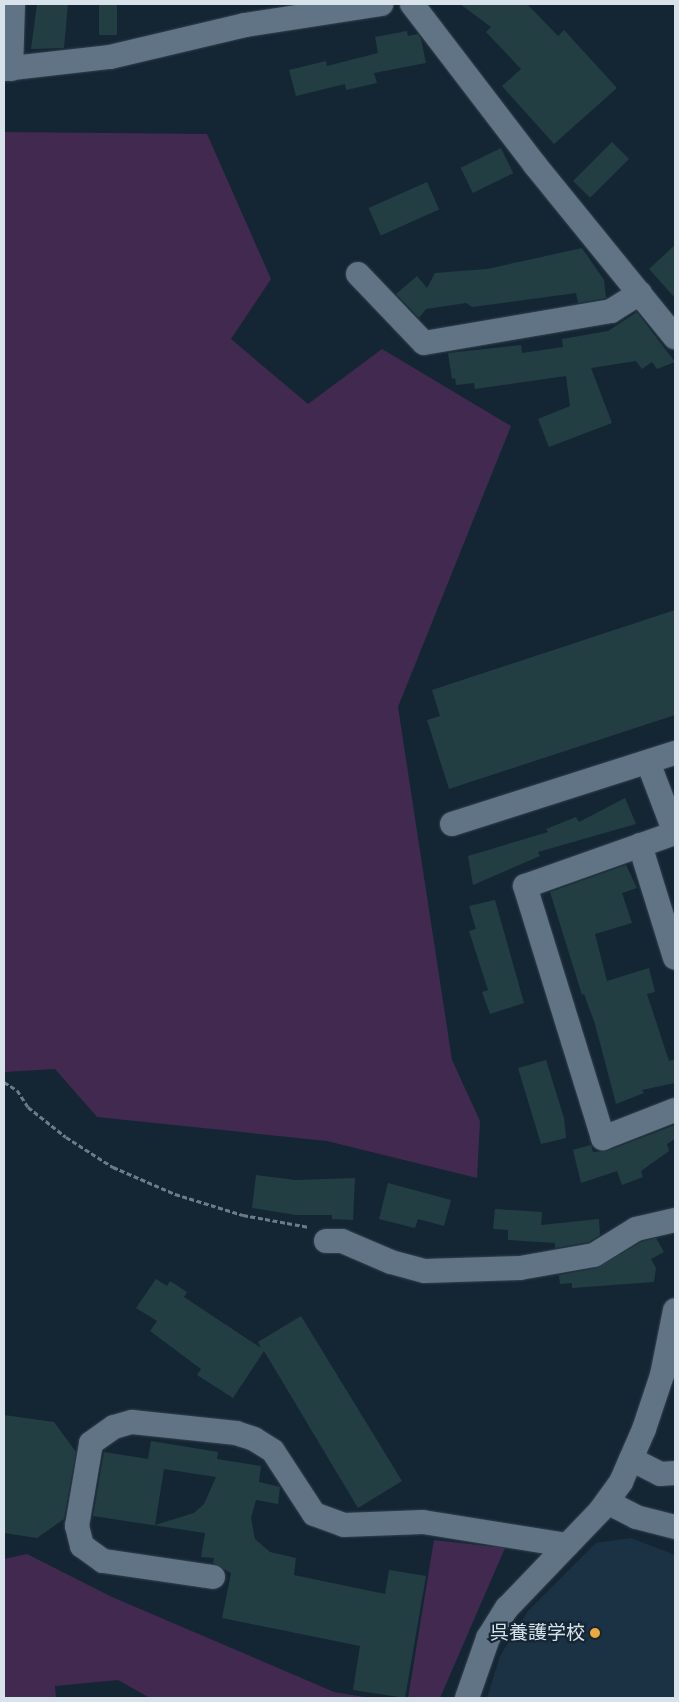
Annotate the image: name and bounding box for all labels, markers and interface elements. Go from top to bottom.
place label: 呉養護学校 [490,1622,585,1644]
marker: 呉養護学校 [589,1627,601,1639]

